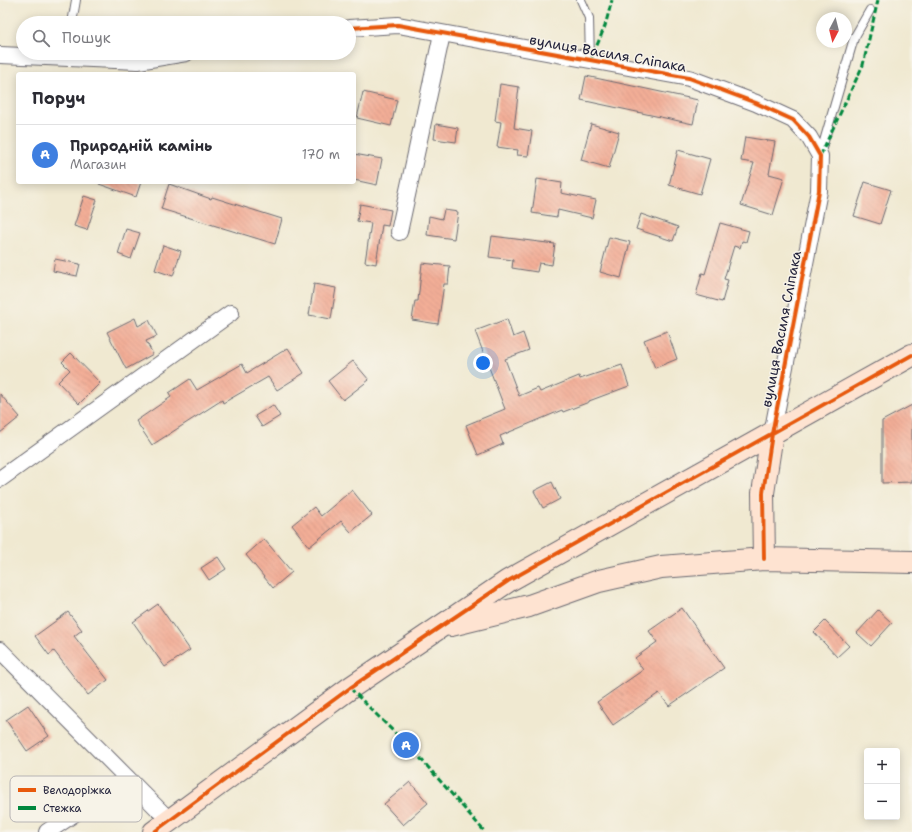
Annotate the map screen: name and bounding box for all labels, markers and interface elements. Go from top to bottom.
north arrow [816,12,852,48]
search box [16,16,356,60]
icon: search [30,27,52,49]
text: Пошук [62,28,111,48]
street label: вулиця Василя Сліпака [528,30,688,76]
text: Поруч [32,87,85,109]
text: Природній камінь [70,136,212,156]
text: A [40,146,50,163]
text: 170 m [302,146,340,163]
text: Магазин [70,156,126,173]
street label: вулиця Василя Сліпака [757,249,805,409]
your location [473,353,493,373]
pin: A [393,730,419,760]
map controls [864,748,900,820]
button: + [864,748,900,784]
legend [10,776,142,822]
text: Велодоріжка [43,783,111,798]
button: − [864,784,900,820]
text: Стежка [43,801,82,816]

